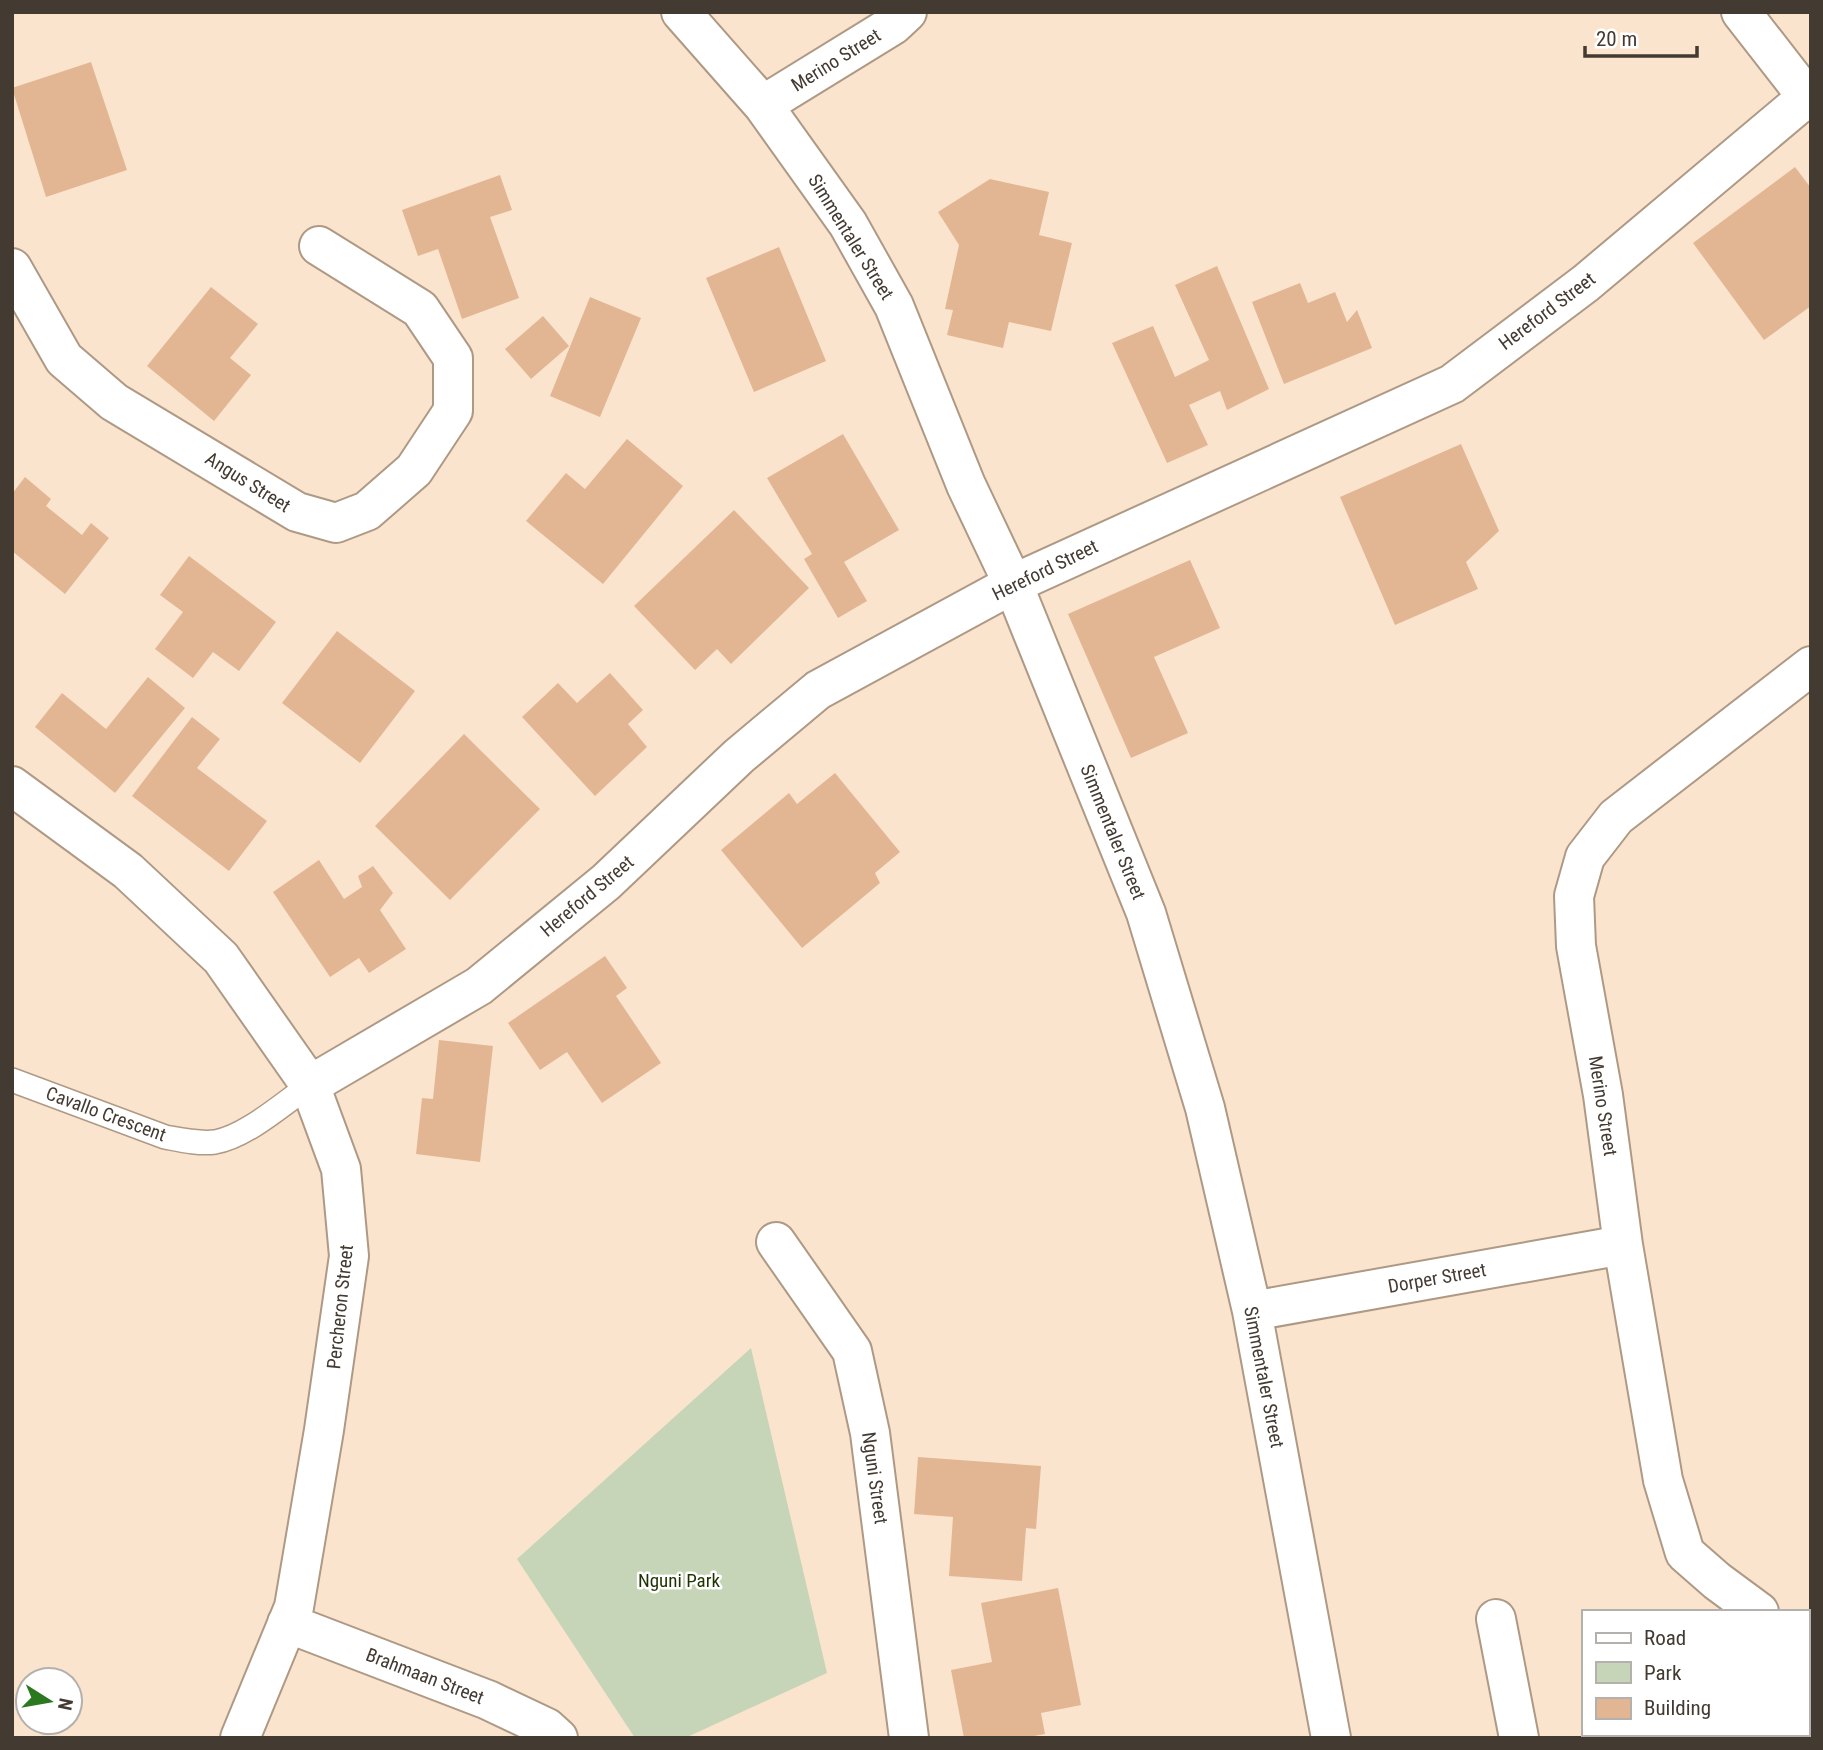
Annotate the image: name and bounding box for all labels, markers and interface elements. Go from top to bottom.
scale bar [1585,14,1697,58]
street label: Merino Street [787,23,885,97]
text: 20 m [1596,27,1637,51]
street label: Simmentaler Street [803,170,899,304]
street label: Hereford Street [1494,267,1600,355]
street label: Angus Street [201,447,295,517]
street label: Hereford Street [988,535,1102,605]
street label: Simmentaler Street [1075,761,1151,903]
street label: Hereford Street [536,850,638,942]
street label: Merino Street [1584,1054,1622,1158]
street label: Cavallo Crescent [43,1082,169,1146]
street label: Percheron Street [322,1244,358,1370]
street label: Dorper Street [1386,1258,1488,1298]
street label: Simmentaler Street [1239,1304,1289,1450]
street label: Nguni Street [857,1430,893,1526]
park label: Nguni Park [638,1569,720,1592]
legend [1582,1610,1809,1736]
text: Road [1644,1626,1686,1650]
street label: Brahmaan Street [363,1643,487,1709]
text: Park [1644,1661,1682,1685]
north arrow [14,1666,84,1736]
text: N [53,1696,78,1712]
text: Building [1644,1696,1711,1720]

